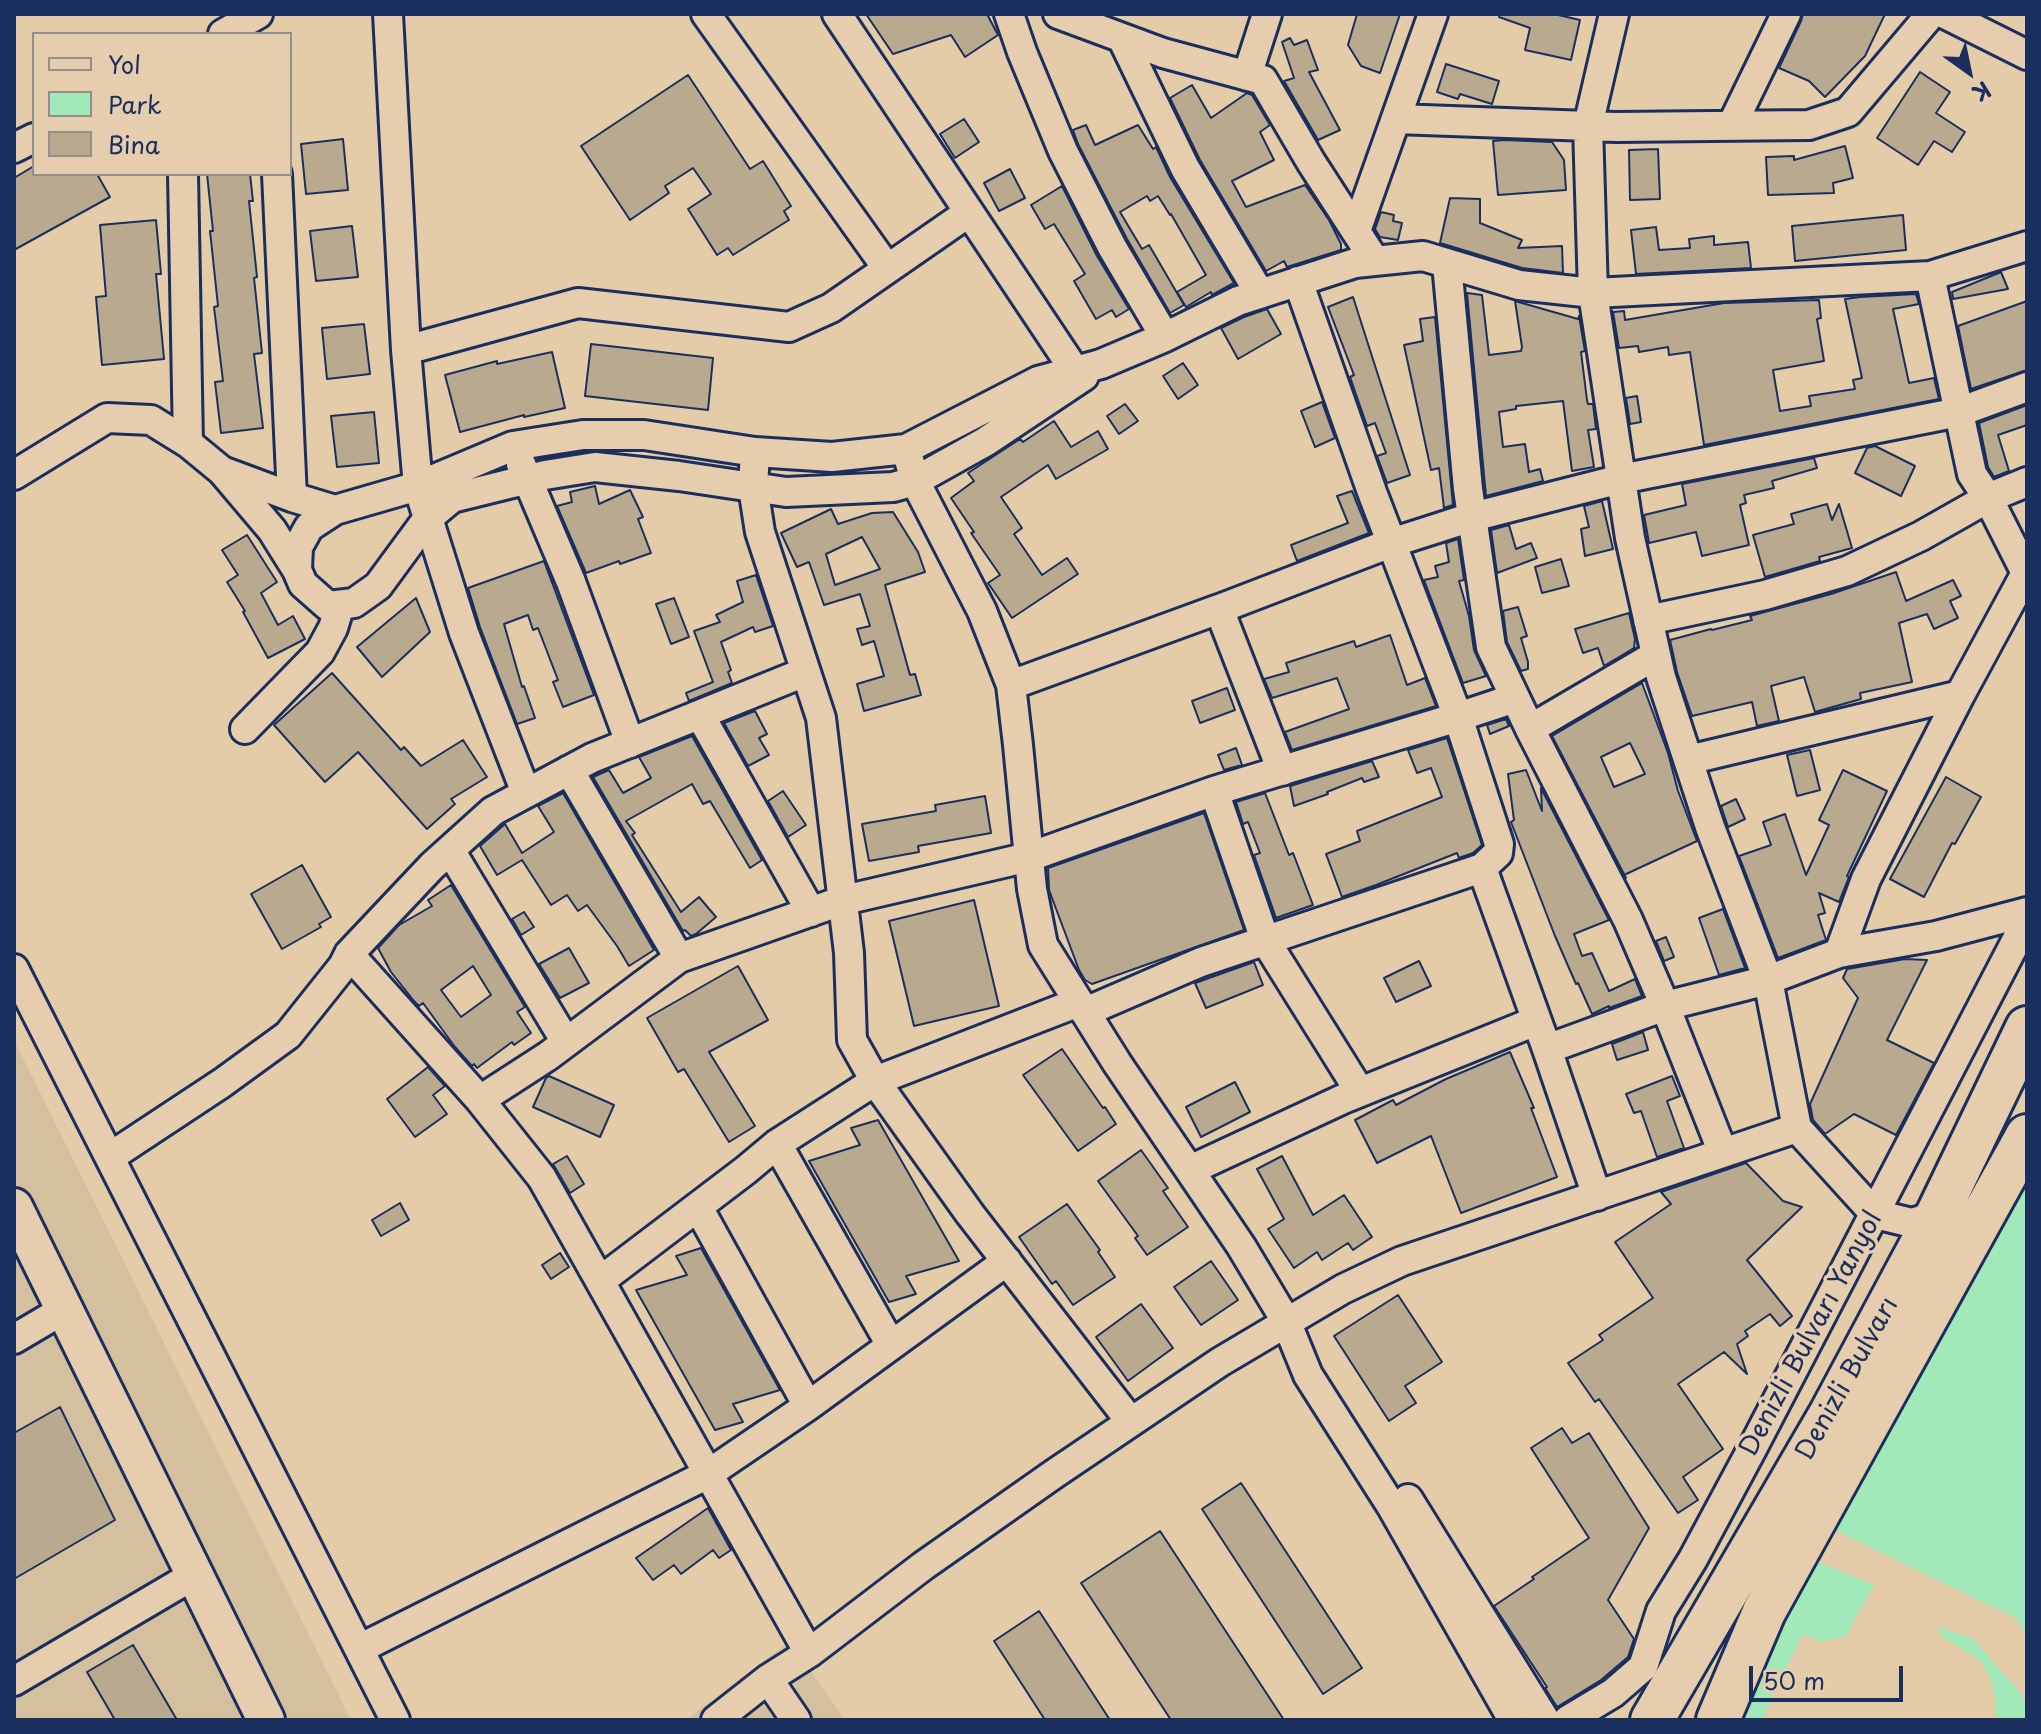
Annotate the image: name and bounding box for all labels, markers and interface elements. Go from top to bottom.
legend [32,32,292,176]
north arrow [1929,32,2009,112]
text: Yol [108,46,141,82]
text: K [1967,74,1998,111]
text: Park [108,86,162,122]
text: Bina [108,126,160,162]
street label: Denizli Bulvarı Yanyol [1734,1206,1890,1462]
street label: Denizli Bulvarı [1790,1292,1906,1466]
scale bar [1753,1650,1907,1700]
text: 50 m [1763,1662,1825,1698]

